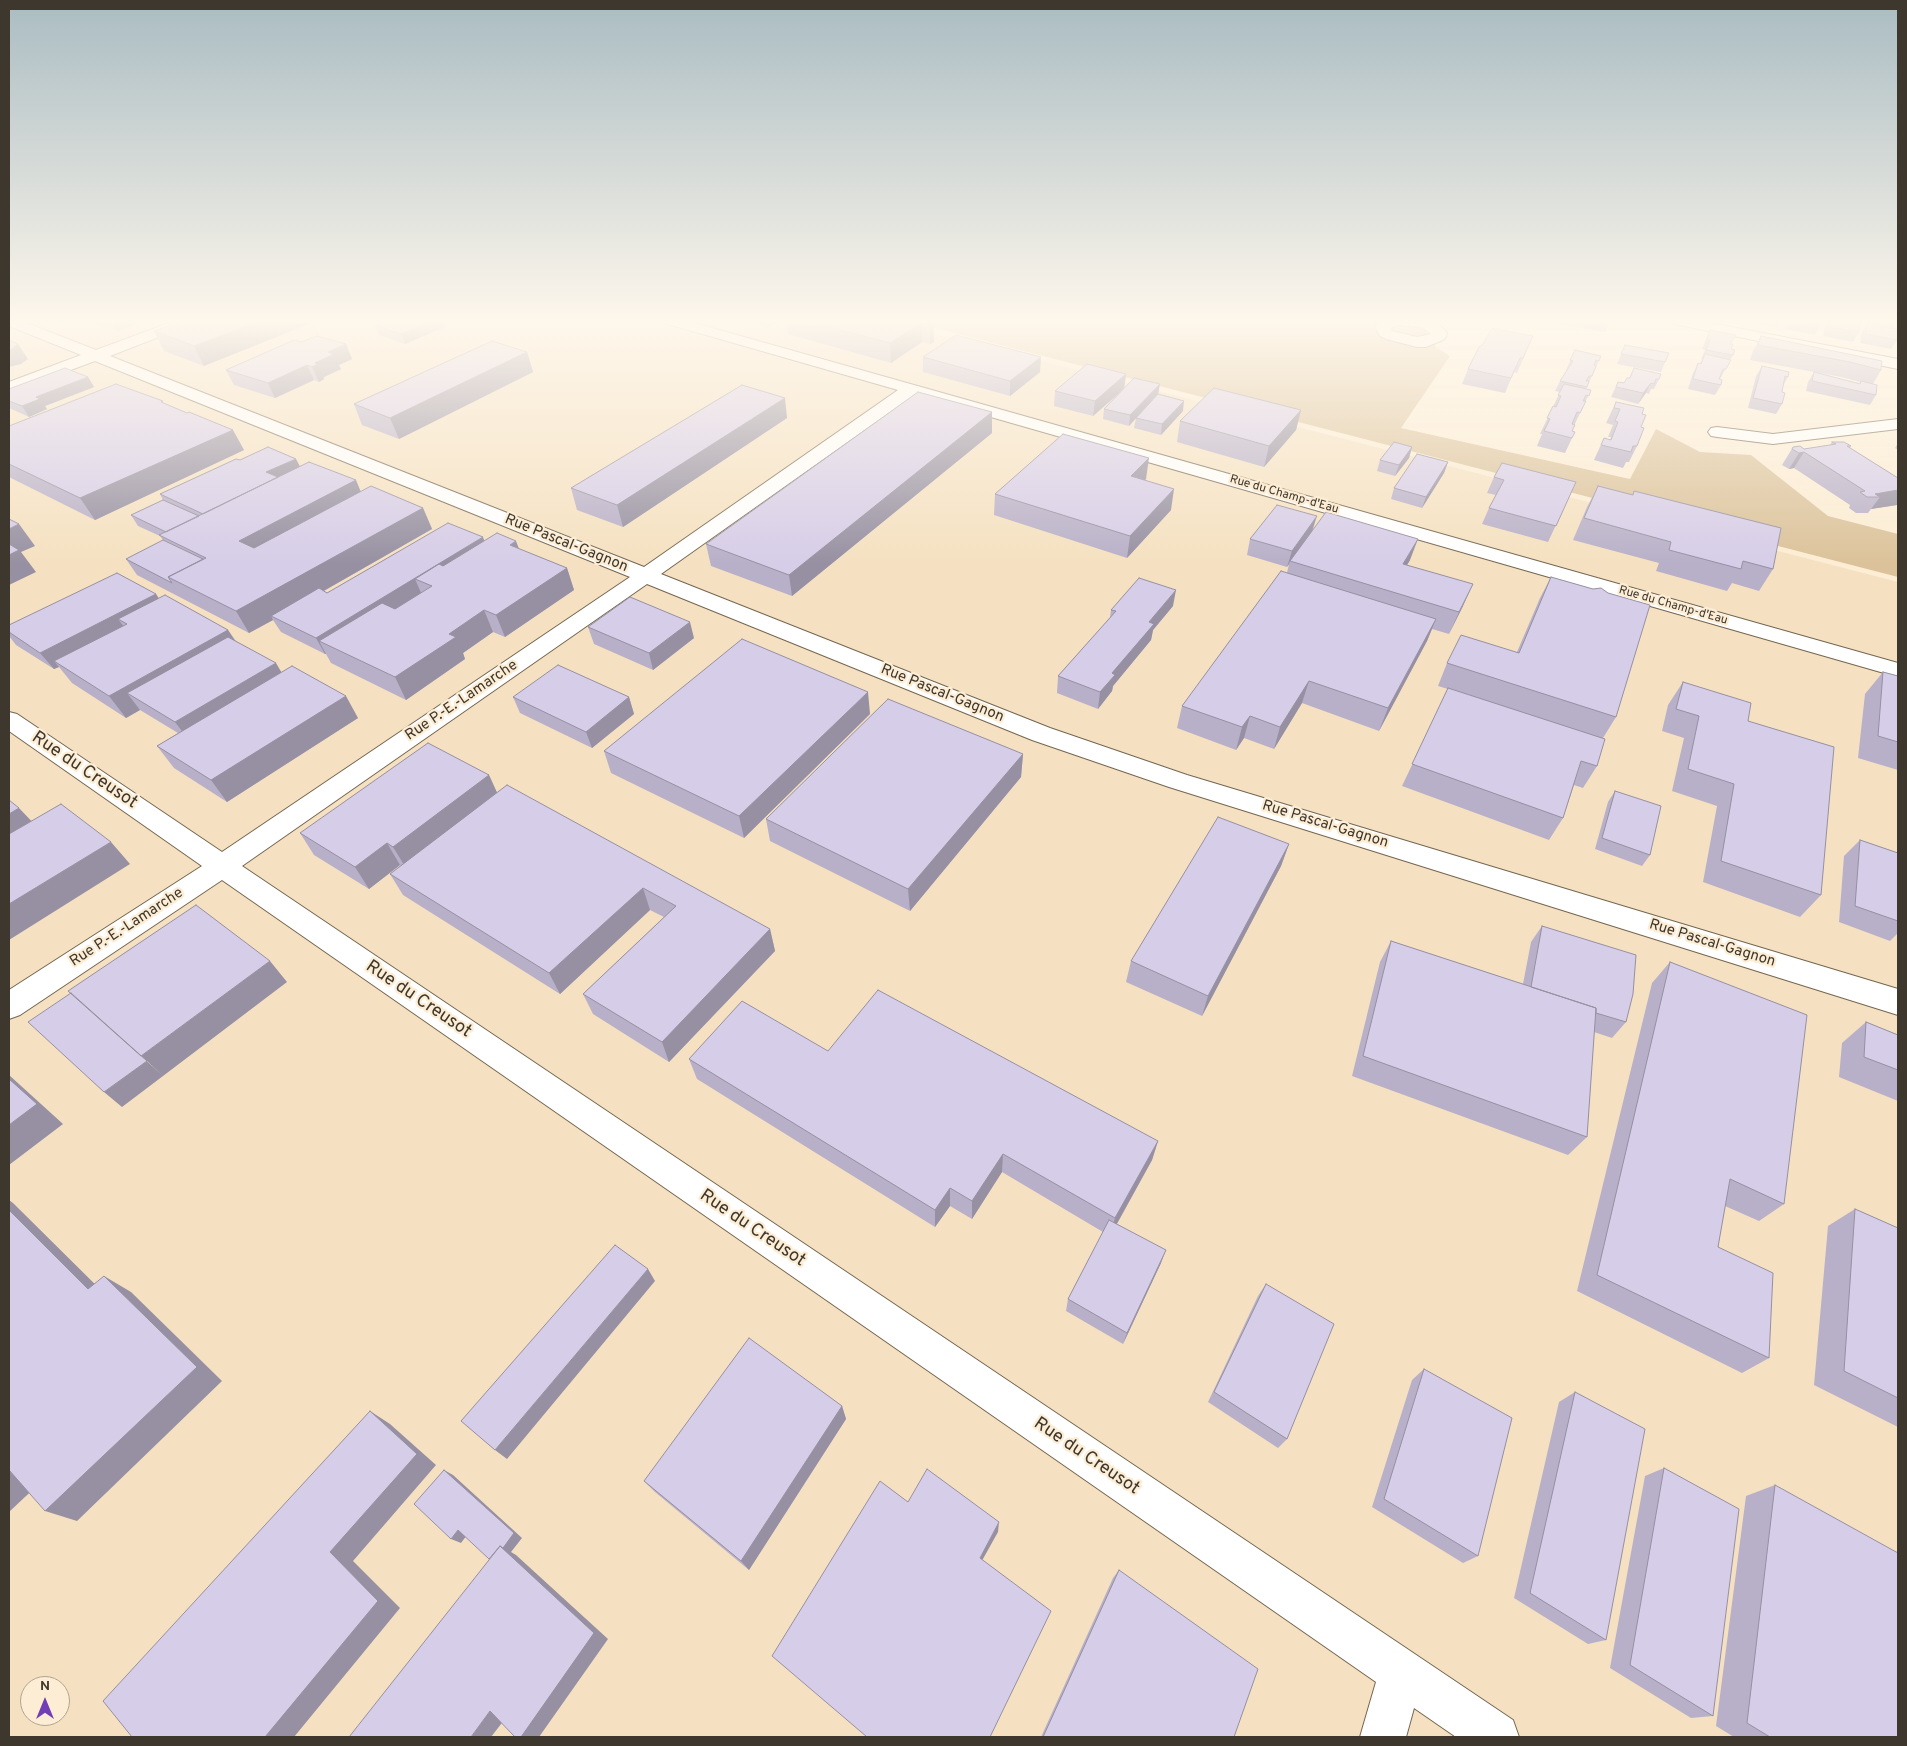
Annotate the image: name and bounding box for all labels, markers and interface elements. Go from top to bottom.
street label: Rue du Champ-d'Eau [1228,473,1340,517]
street label: Rue Pascal-Gagnon [502,511,630,577]
street label: Rue du Champ-d'Eau [1617,584,1729,628]
street label: Rue P.-E.-Lamarche [402,657,522,745]
street label: Rue Pascal-Gagnon [878,661,1006,727]
street label: Rue du Creusot [27,728,141,814]
street label: Rue Pascal-Gagnon [1260,797,1390,853]
street label: Rue P.-E.-Lamarche [67,885,187,971]
street label: Rue Pascal-Gagnon [1647,916,1777,972]
street label: Rue du Creusot [361,957,475,1043]
street label: Rue du Creusot [695,1186,809,1272]
street label: Rue du Creusot [1029,1414,1143,1500]
north arrow [20,1676,70,1726]
text: N [40,1678,50,1695]

